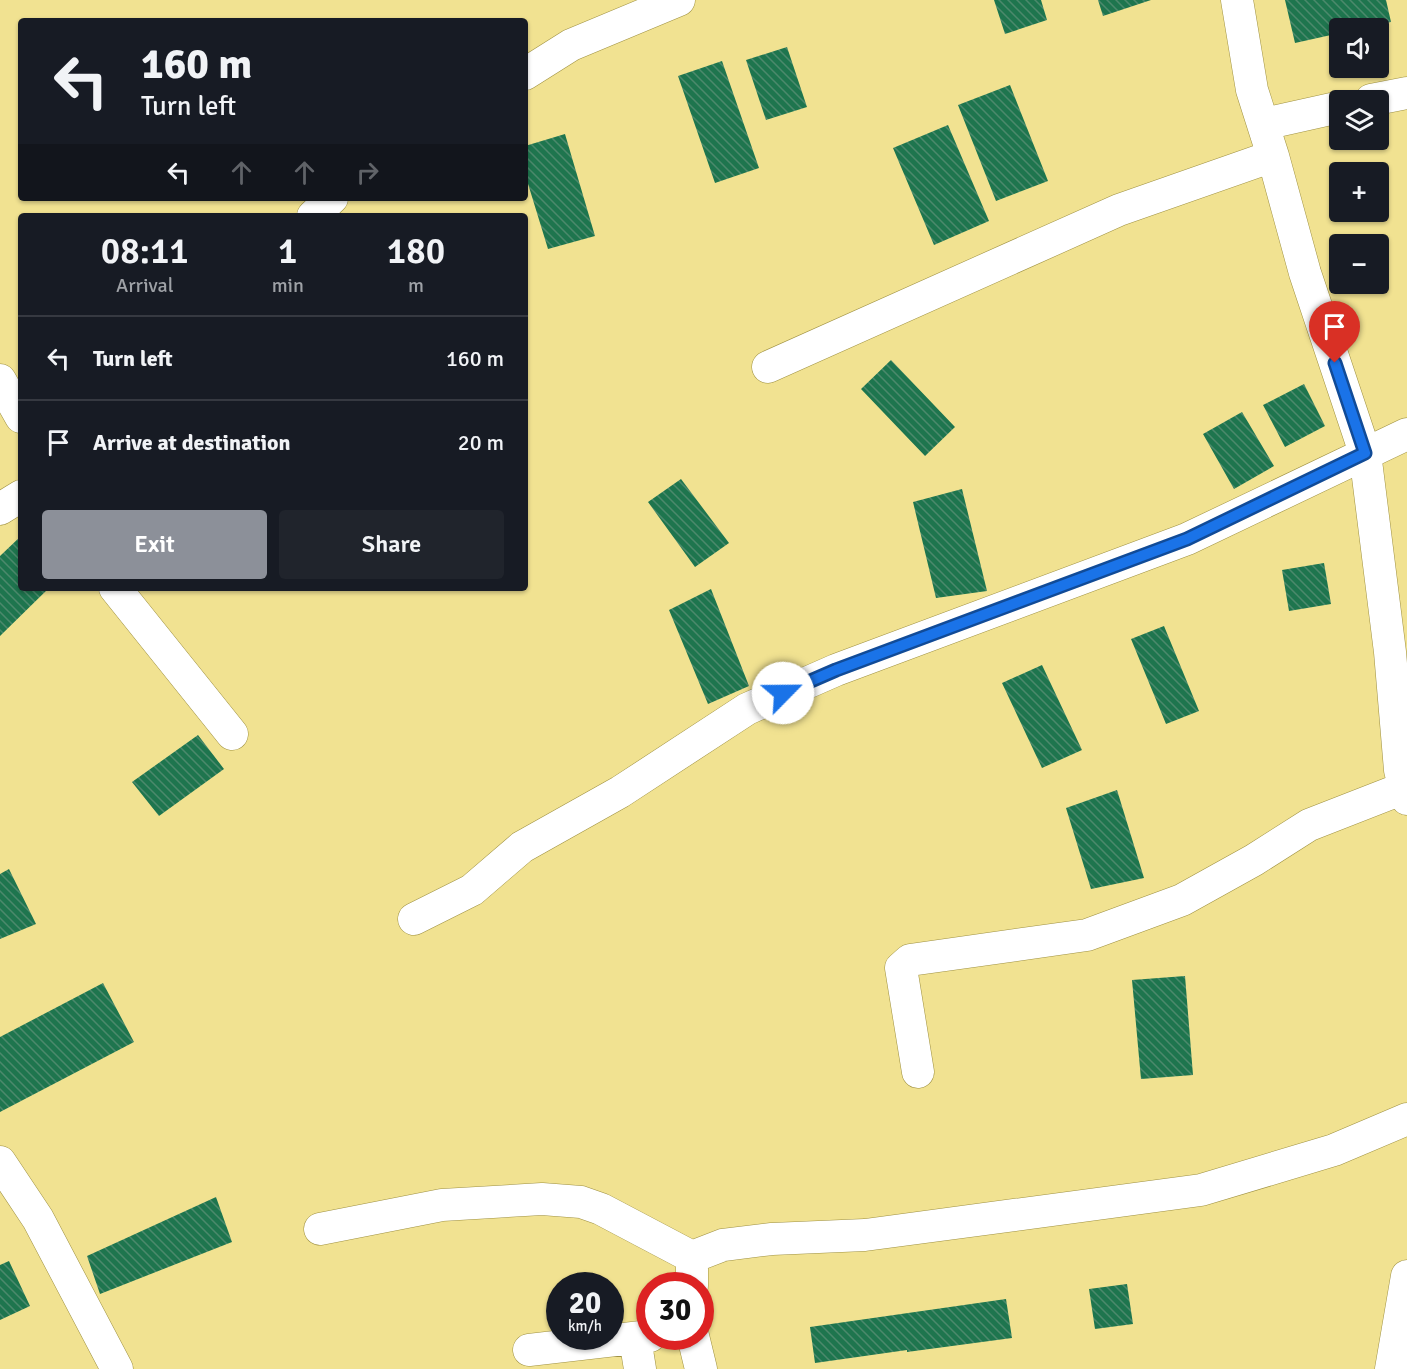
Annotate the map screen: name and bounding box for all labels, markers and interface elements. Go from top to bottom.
map controls [1329,18,1389,294]
button: sound [1329,18,1389,78]
text: 160 m [141,39,252,90]
icon: left [42,42,120,120]
text: Turn left [141,90,236,123]
button: layers [1329,90,1389,150]
icon: left [162,156,195,189]
icon: ahead [225,156,258,189]
icon: ahead [288,156,321,189]
icon: right [351,156,384,189]
button: + [1329,162,1389,222]
text: 08:11 [101,229,189,274]
text: 1 [278,229,298,274]
text: 180 [387,229,445,274]
button: − [1329,234,1389,294]
text: Arrival [116,273,174,298]
text: min [272,273,304,298]
text: m [408,273,424,298]
pin [1309,301,1360,363]
icon: arrive [1318,310,1351,343]
icon: left [42,342,75,375]
text: Turn left [93,345,173,372]
text: 160 m [446,345,504,372]
icon: arrive [42,426,75,459]
text: Arrive at destination [93,429,290,456]
text: 20 m [458,429,504,456]
button: Exit [42,510,267,579]
button: Share [279,510,504,579]
position arrow [751,661,815,725]
speed limit sign: 30 [636,1272,714,1350]
text: 20 [569,1285,601,1322]
text: km/h [568,1317,602,1335]

